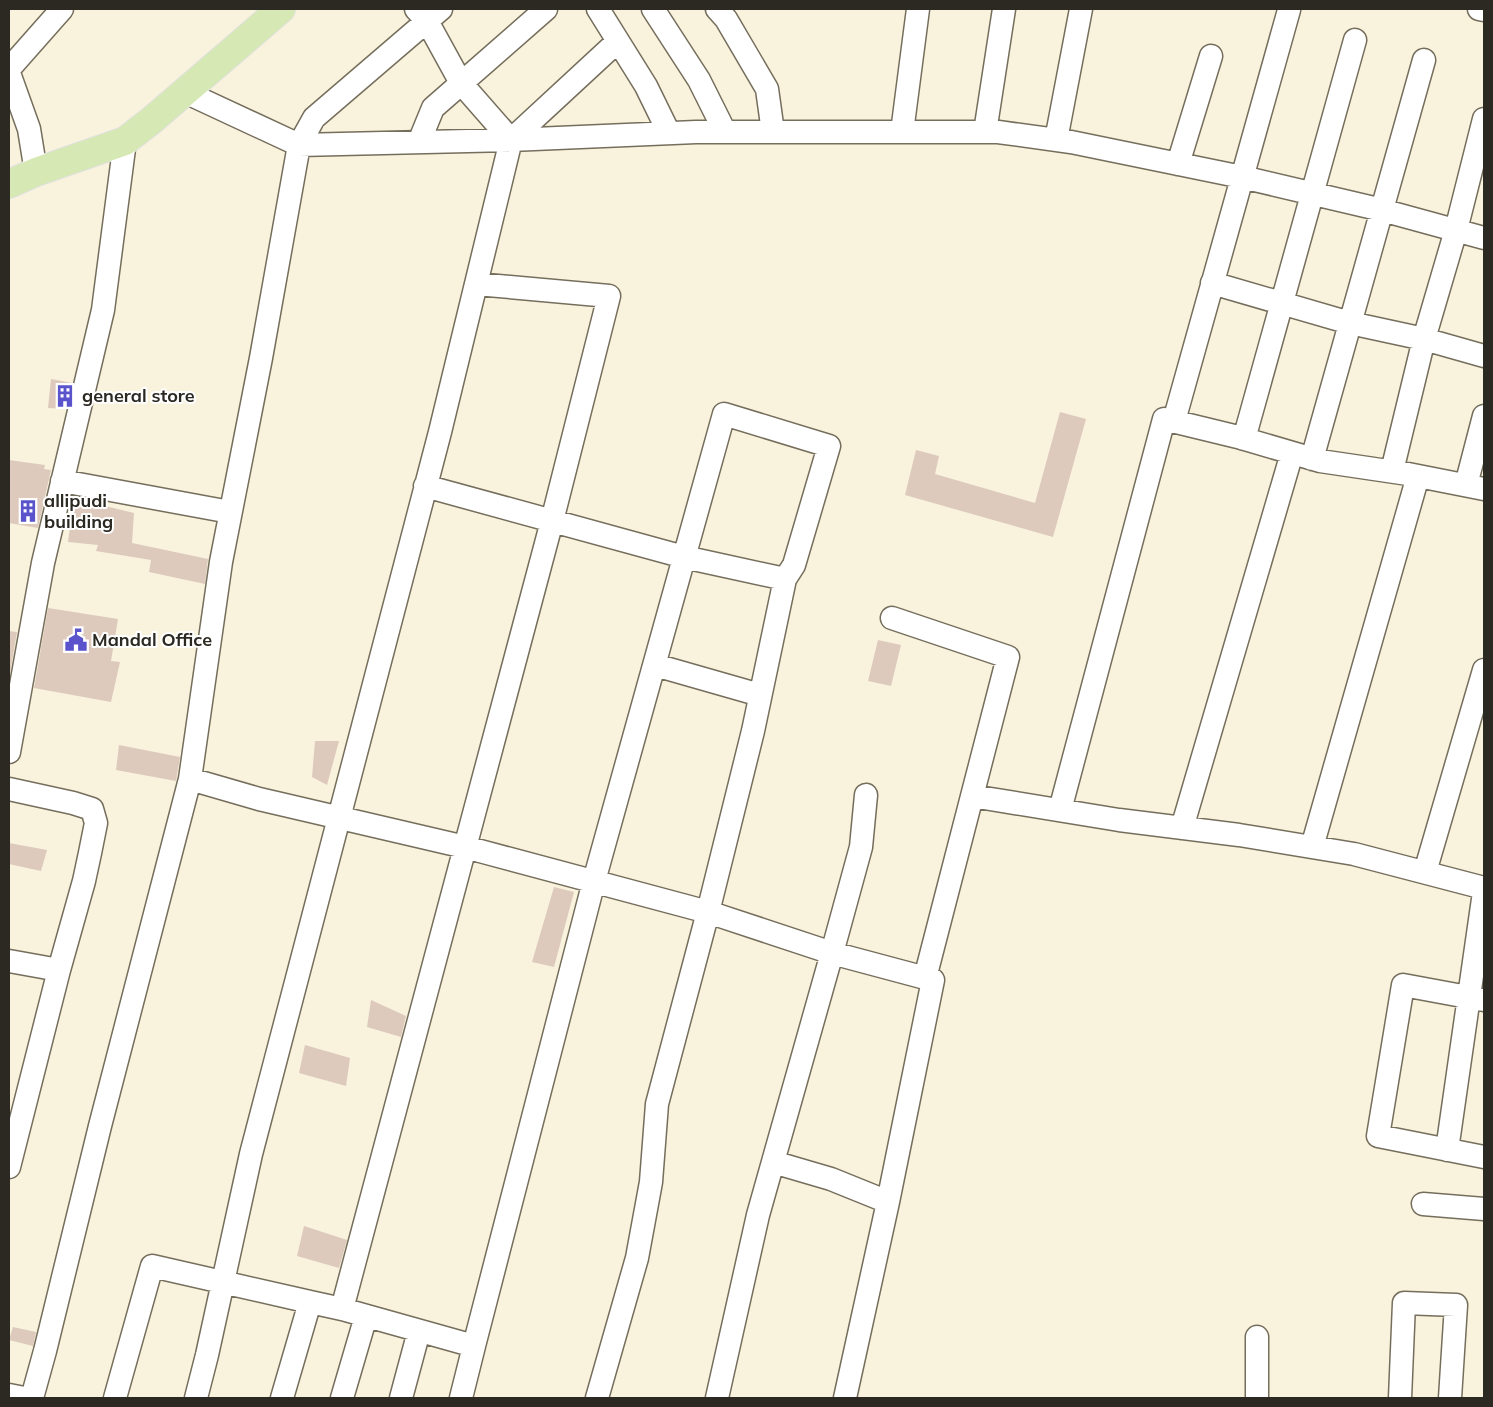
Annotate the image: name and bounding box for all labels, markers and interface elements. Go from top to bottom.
building icon: general store [52,383,78,409]
place label: general store [82,384,195,407]
place label: allipudi building [44,489,113,533]
building icon: allipudi building [15,498,41,524]
public building icon: Mandal Office [63,627,89,653]
place label: Mandal Office [92,628,212,651]

